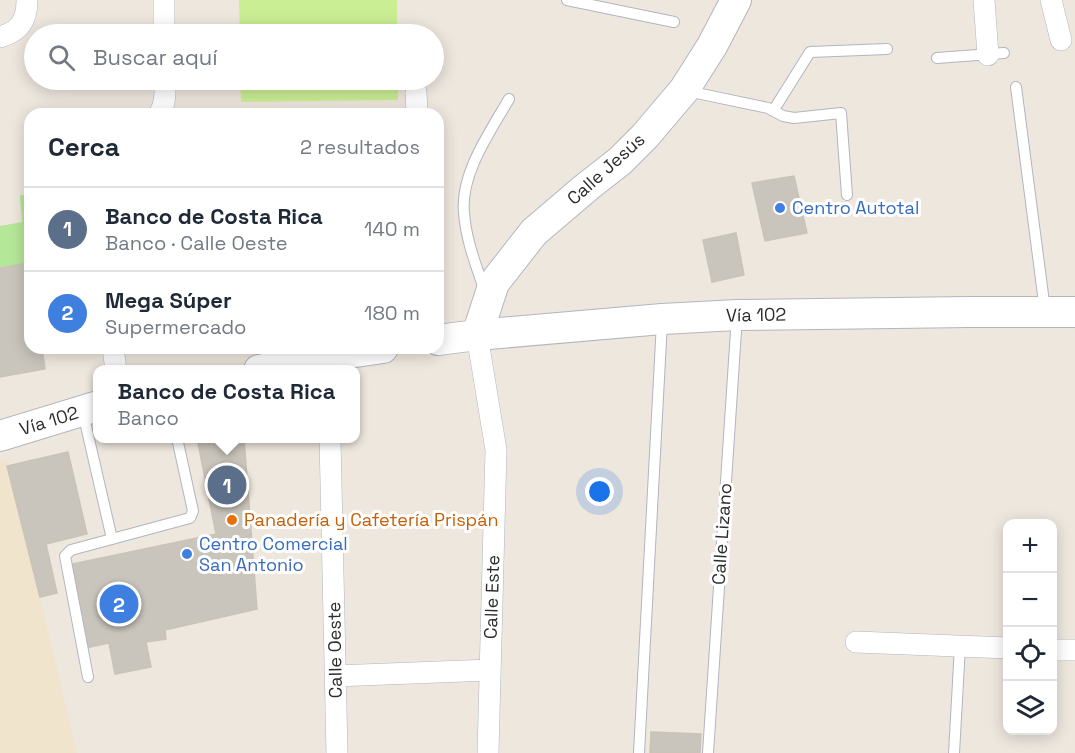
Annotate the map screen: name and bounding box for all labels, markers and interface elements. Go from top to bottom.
search box [24,24,444,90]
icon: search [45,41,78,74]
text: Buscar aquí [93,43,218,71]
street label: Calle Jesús [562,128,649,210]
text: Cerca [48,130,120,164]
text: 2 resultados [300,134,420,160]
place label: Centro Autotal [792,196,919,219]
marker: Centro Autotal [773,201,787,215]
text: Banco de Costa Rica [105,202,323,230]
text: 1 [63,216,72,242]
text: 140 m [364,216,420,242]
text: Banco · Calle Oeste [105,230,288,256]
text: Mega Súper [105,286,232,314]
text: 2 [62,300,73,326]
text: 180 m [364,300,420,326]
street label: Vía 102 [726,302,786,327]
text: Supermercado [105,314,246,340]
popup [93,365,360,443]
text: Banco de Costa Rica [118,377,335,405]
street label: Vía 102 [17,401,81,440]
text: Banco [118,405,179,431]
pin: 1 [208,462,246,508]
your location [585,477,614,506]
street label: Calle Lizano [706,482,737,586]
place label: Panadería y Cafetería Prispán [244,508,499,531]
marker: Panadería y Cafetería Prispán [225,513,239,527]
map controls [1003,519,1057,735]
button: + [1003,519,1057,573]
place label: Centro Comercial San Antonio [199,532,348,576]
marker: Centro Comercial San Antonio [180,547,194,561]
street label: Calle Este [479,555,504,639]
button: − [1003,573,1057,627]
pin: 2 [100,582,138,626]
street label: Calle Oeste [322,602,347,699]
button: locate [1003,627,1057,681]
button: layers [1003,681,1057,735]

